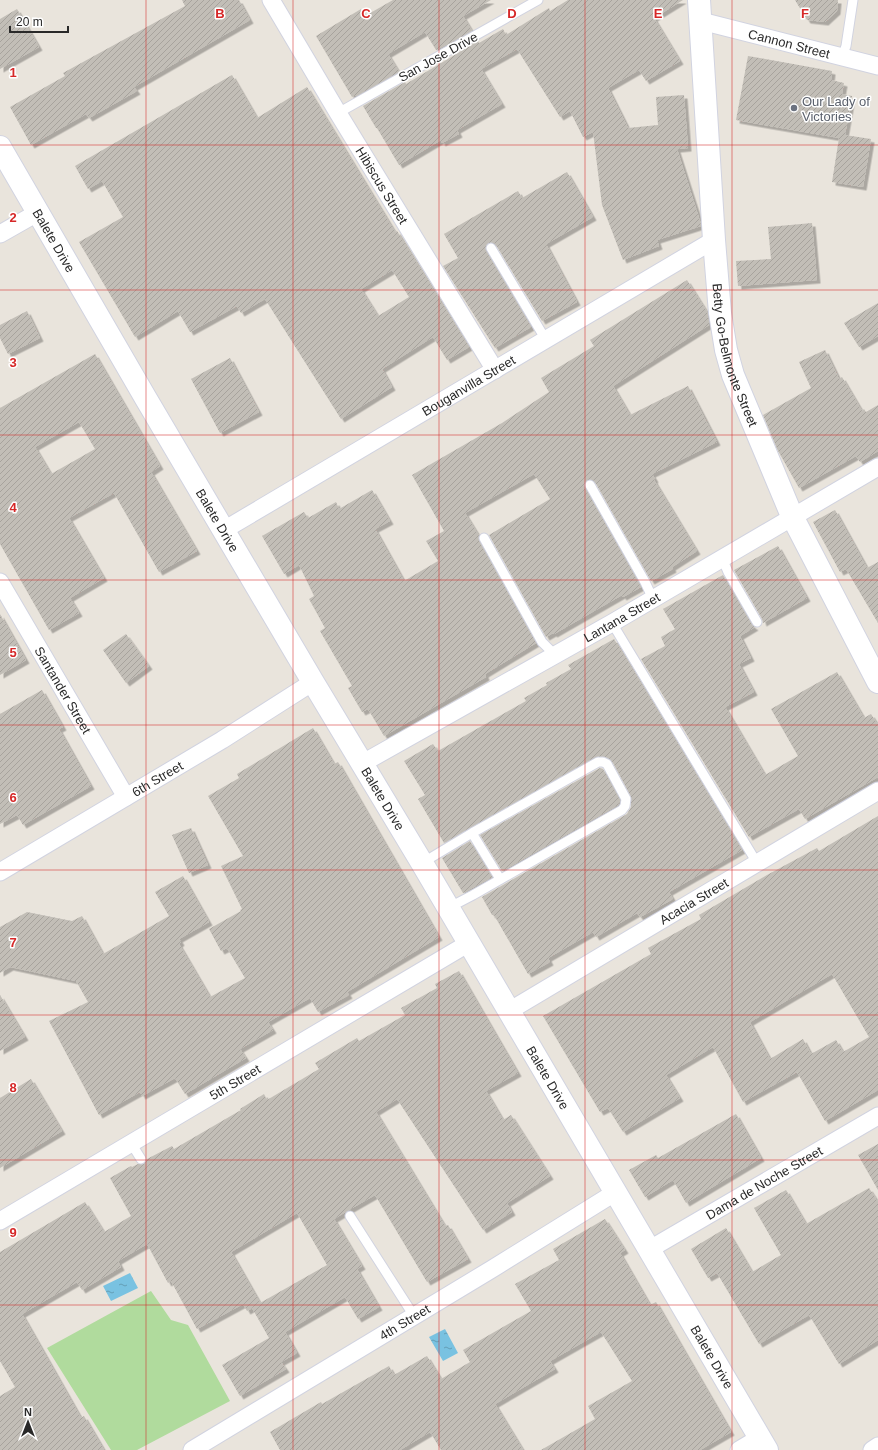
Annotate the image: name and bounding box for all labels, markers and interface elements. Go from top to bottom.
text: B [215,6,225,21]
text: C [361,6,371,21]
text: D [507,6,517,21]
text: E [654,6,663,21]
text: F [801,6,809,21]
scale bar [10,8,68,34]
text: 20 m [16,15,43,29]
street label: Cannon Street [747,26,832,61]
street label: San Jose Drive [396,29,480,85]
text: 1 [9,65,17,80]
place label: Our Lady of Victories [802,94,870,124]
marker: Our Lady of Victories [789,103,799,113]
street label: Hibiscus Street [353,144,412,227]
street label: Balete Drive [30,206,78,275]
text: 2 [9,210,17,225]
street label: Betty Go-Belmonte Street [710,283,761,429]
street label: Bouganvilla Street [419,352,518,419]
text: 3 [9,355,17,370]
street label: Balete Drive [193,486,242,555]
text: 4 [9,500,17,515]
street label: Lantana Street [581,589,663,645]
street label: Santander Street [32,644,95,736]
text: 5 [9,645,17,660]
street label: 6th Street [129,757,186,799]
street label: Balete Drive [359,764,408,833]
text: 6 [9,790,17,805]
street label: Acacia Street [657,874,731,927]
text: 7 [9,935,17,950]
street label: Balete Drive [524,1043,573,1112]
street label: 5th Street [207,1061,263,1103]
text: 8 [9,1080,17,1095]
street label: Dama de Noche Street [703,1142,825,1222]
text: 9 [9,1225,17,1240]
street label: 4th Street [376,1301,433,1343]
street label: Balete Drive [688,1323,737,1391]
north arrow [8,1402,48,1442]
text: N [24,1406,32,1418]

